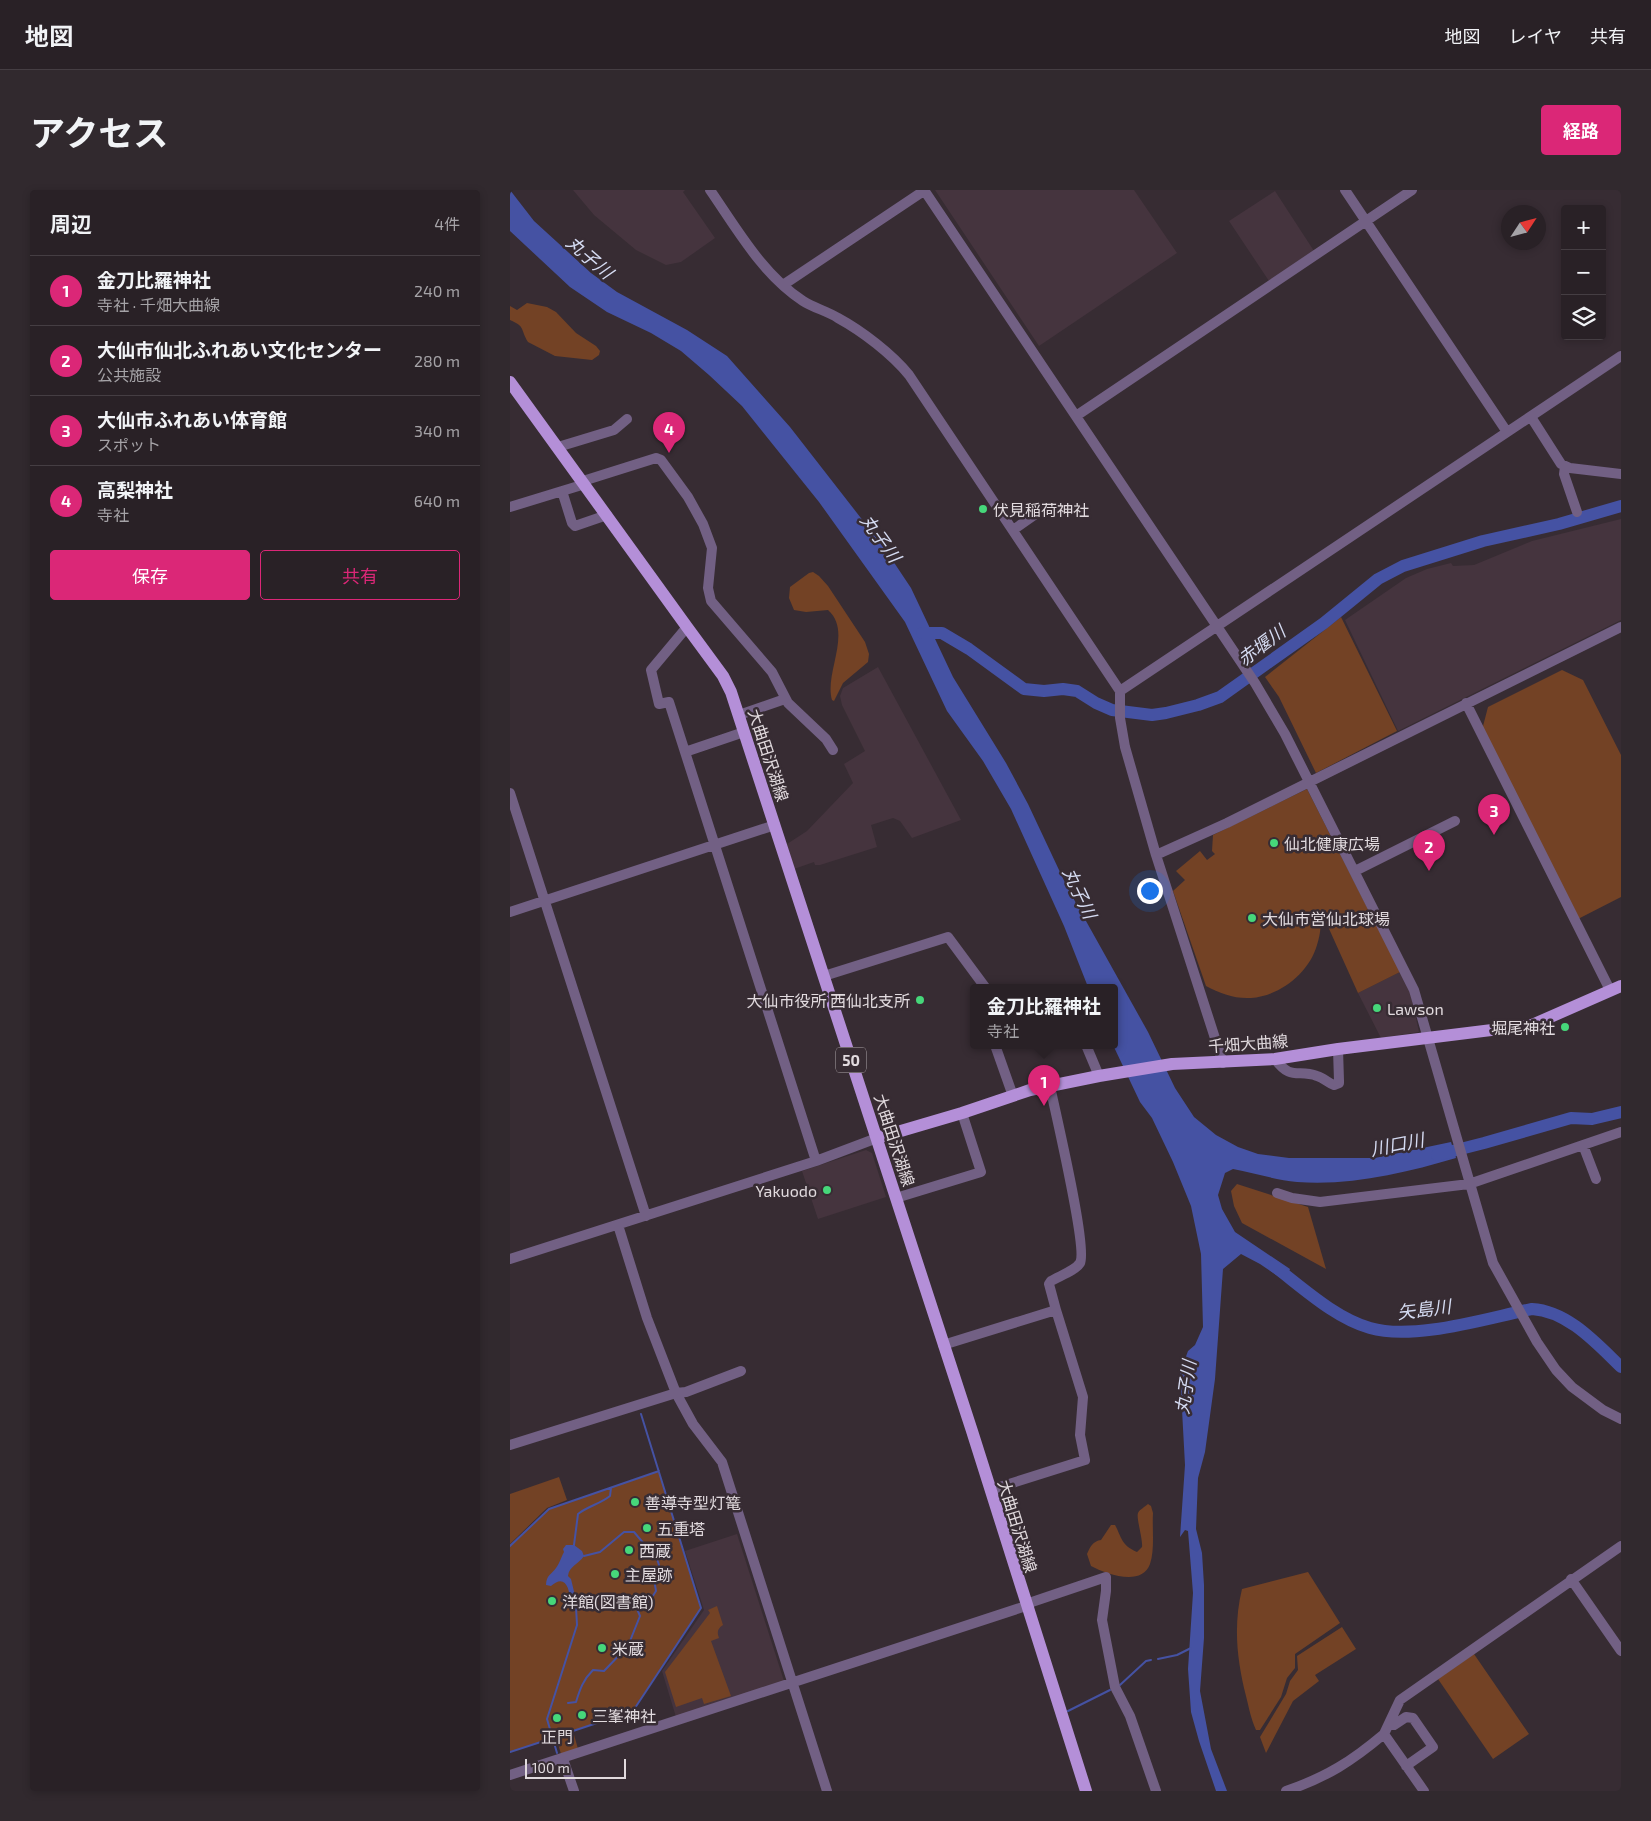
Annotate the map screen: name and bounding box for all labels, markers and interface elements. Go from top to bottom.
text: 地図 [25,21,73,50]
text: 地図 [1445,25,1481,47]
text: レイヤ [1509,25,1562,47]
text: 共有 [1590,25,1626,47]
button: 経路 [1541,105,1621,155]
text: アクセス [30,111,168,153]
north arrow [1501,205,1546,250]
map controls [1561,205,1606,340]
button: + [1561,205,1606,250]
text: 周辺 [50,211,92,236]
text: 4件 [434,214,460,233]
water label: 丸子川 [562,231,619,284]
button: − [1561,250,1606,295]
text: 金刀比羅神社 [97,268,211,291]
text: 1 [63,281,69,300]
text: 240 m [414,281,460,300]
text: 寺社 · 千畑大曲線 [97,295,220,314]
button: layers [1561,295,1606,340]
text: 大仙市仙北ふれあい文化センター [97,338,382,361]
text: 2 [61,351,71,370]
text: 280 m [414,351,460,370]
text: 公共施設 [97,365,161,384]
text: 大仙市ふれあい体育館 [97,408,287,431]
pin: 4 [653,412,685,453]
text: 3 [61,421,71,440]
text: 340 m [414,421,460,440]
text: スポット [97,435,161,454]
text: 高梨神社 [97,478,173,501]
text: 4 [61,491,71,510]
text: 640 m [414,491,460,510]
place label: 伏見稲荷神社 [993,500,1089,519]
marker: 伏見稲荷神社 [977,503,989,515]
text: 寺社 [97,505,129,524]
water label: 丸子川 [856,510,907,568]
button: 保存 [50,550,250,600]
button: 共有 [260,550,460,600]
water label: 赤堰川 [1233,619,1291,670]
street label: 大曲田沢湖線 [745,706,793,804]
pin: 3 [1478,794,1510,835]
pin: 2 [1413,830,1445,871]
place label: 仙北健康広場 [1284,834,1380,853]
marker: 仙北健康広場 [1268,837,1280,849]
water label: 丸子川 [1059,864,1102,924]
your location [1137,878,1163,904]
place label: 大仙市営仙北球場 [1262,909,1390,928]
marker: 大仙市営仙北球場 [1246,912,1258,924]
popup [970,984,1118,1049]
place label: 大仙市役所 西仙北支所 [746,991,910,1010]
marker: 大仙市役所 西仙北支所 [914,994,926,1006]
text: 金刀比羅神社 [987,994,1101,1017]
place label: Lawson [1387,999,1444,1018]
marker: Lawson [1371,1002,1383,1014]
place label: 堀尾神社 [1491,1018,1555,1037]
text: 寺社 [987,1021,1019,1040]
marker: 堀尾神社 [1559,1021,1571,1033]
street label: 千畑大曲線 [1207,1031,1289,1055]
road number: 50 [836,1048,866,1072]
pin: 1 [1028,1065,1060,1106]
street label: 大曲田沢湖線 [871,1091,919,1189]
water label: 川口川 [1368,1128,1428,1160]
place label: Yakuodo [755,1181,817,1200]
marker: Yakuodo [821,1184,833,1196]
water label: 矢島川 [1396,1295,1454,1323]
water label: 丸子川 [1170,1357,1200,1415]
street label: 大曲田沢湖線 [995,1477,1041,1575]
place label: 善導寺型灯篭 [645,1493,741,1512]
marker: 善導寺型灯篭 [629,1496,641,1508]
place label: 五重塔 [657,1519,705,1538]
marker: 五重塔 [641,1522,653,1534]
place label: 西蔵 [639,1541,671,1560]
marker: 西蔵 [623,1544,635,1556]
place label: 主屋跡 [625,1565,673,1584]
marker: 主屋跡 [609,1568,621,1580]
place label: 洋館(図書館) [562,1592,654,1611]
marker: 洋館(図書館) [546,1595,558,1607]
place label: 米蔵 [612,1639,644,1658]
marker: 米蔵 [596,1642,608,1654]
place label: 三峯神社 [592,1706,656,1725]
marker: 三峯神社 [576,1709,588,1721]
marker: 正門 [551,1712,563,1724]
place label: 正門 [541,1727,573,1746]
scale bar [525,1756,626,1779]
text: 100 m [532,1759,570,1776]

